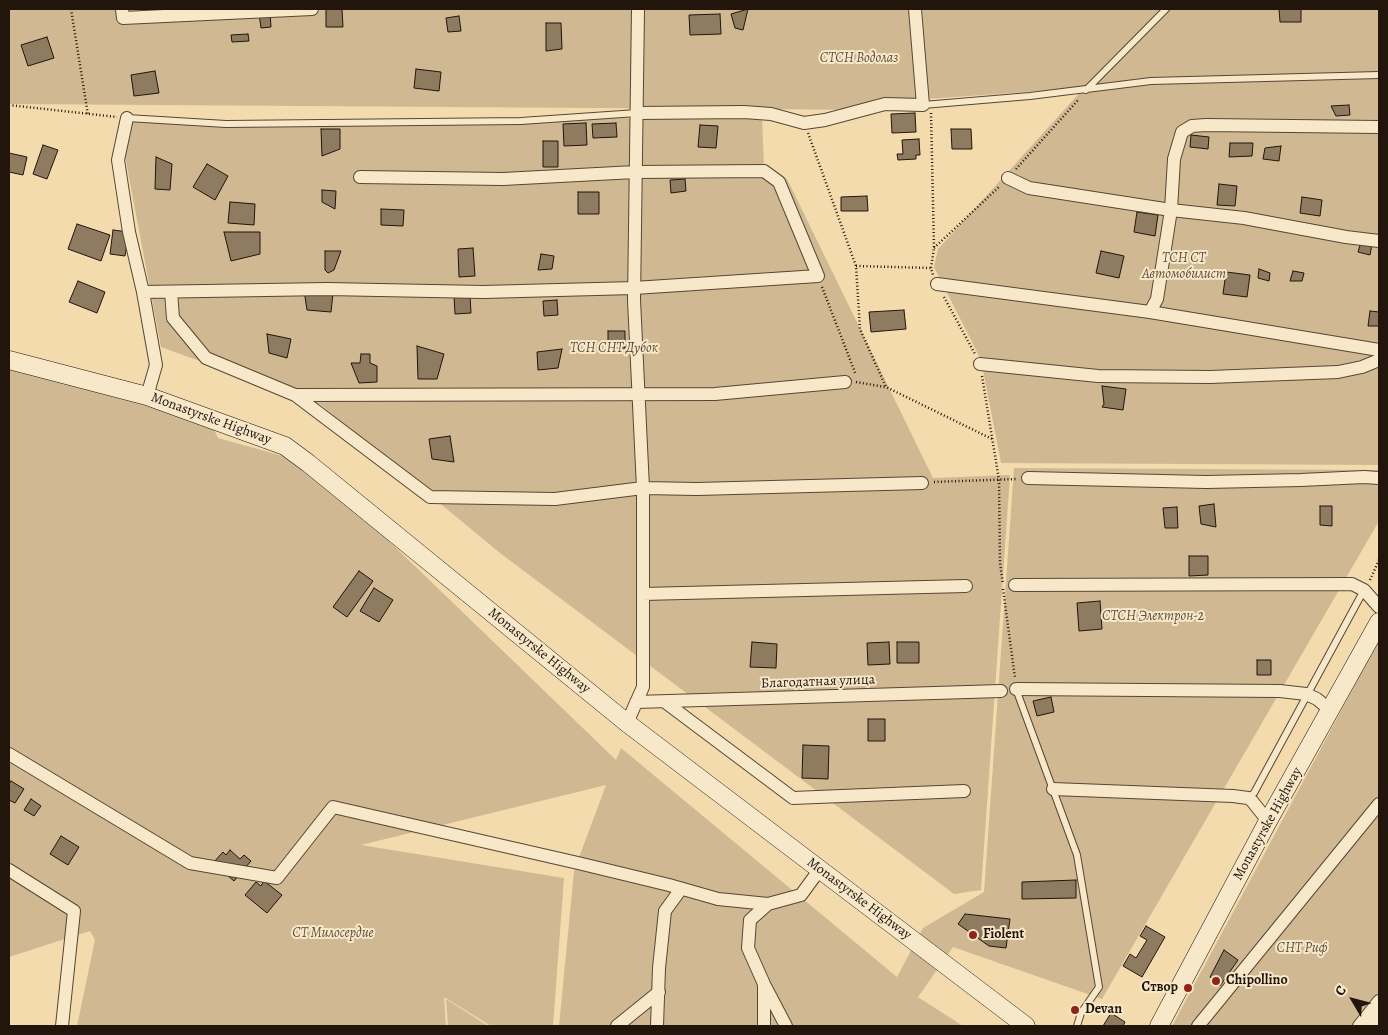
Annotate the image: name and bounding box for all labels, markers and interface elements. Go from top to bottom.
park label: СТСН Водолаз [820,51,898,67]
park label: ТСН СТ Автомобилист [1142,251,1226,284]
park label: ТСН СНТ Дубок [570,341,658,357]
street label: Monastyrske Highway [149,389,273,449]
street label: Monastyrske Highway [484,605,594,697]
park label: СТСН Электрон-2 [1102,609,1204,625]
street label: Благодатная улица [761,672,875,692]
street label: Monastyrske Highway [1230,765,1306,883]
street label: Monastyrske Highway [803,854,915,944]
park label: СТ Милосердие [292,926,374,942]
place label: Fiolent [983,927,1024,943]
marker: Fiolent [967,929,979,941]
park label: СНТ Риф [1277,941,1327,957]
place label: Chipollino [1226,973,1288,989]
marker: Chipollino [1210,975,1222,987]
north arrow [1328,975,1378,1025]
place label: Створ [1142,980,1178,996]
marker: Створ [1182,982,1194,994]
text: С [1330,982,1351,1000]
place label: Devan [1085,1002,1122,1018]
marker: Devan [1069,1004,1081,1016]

